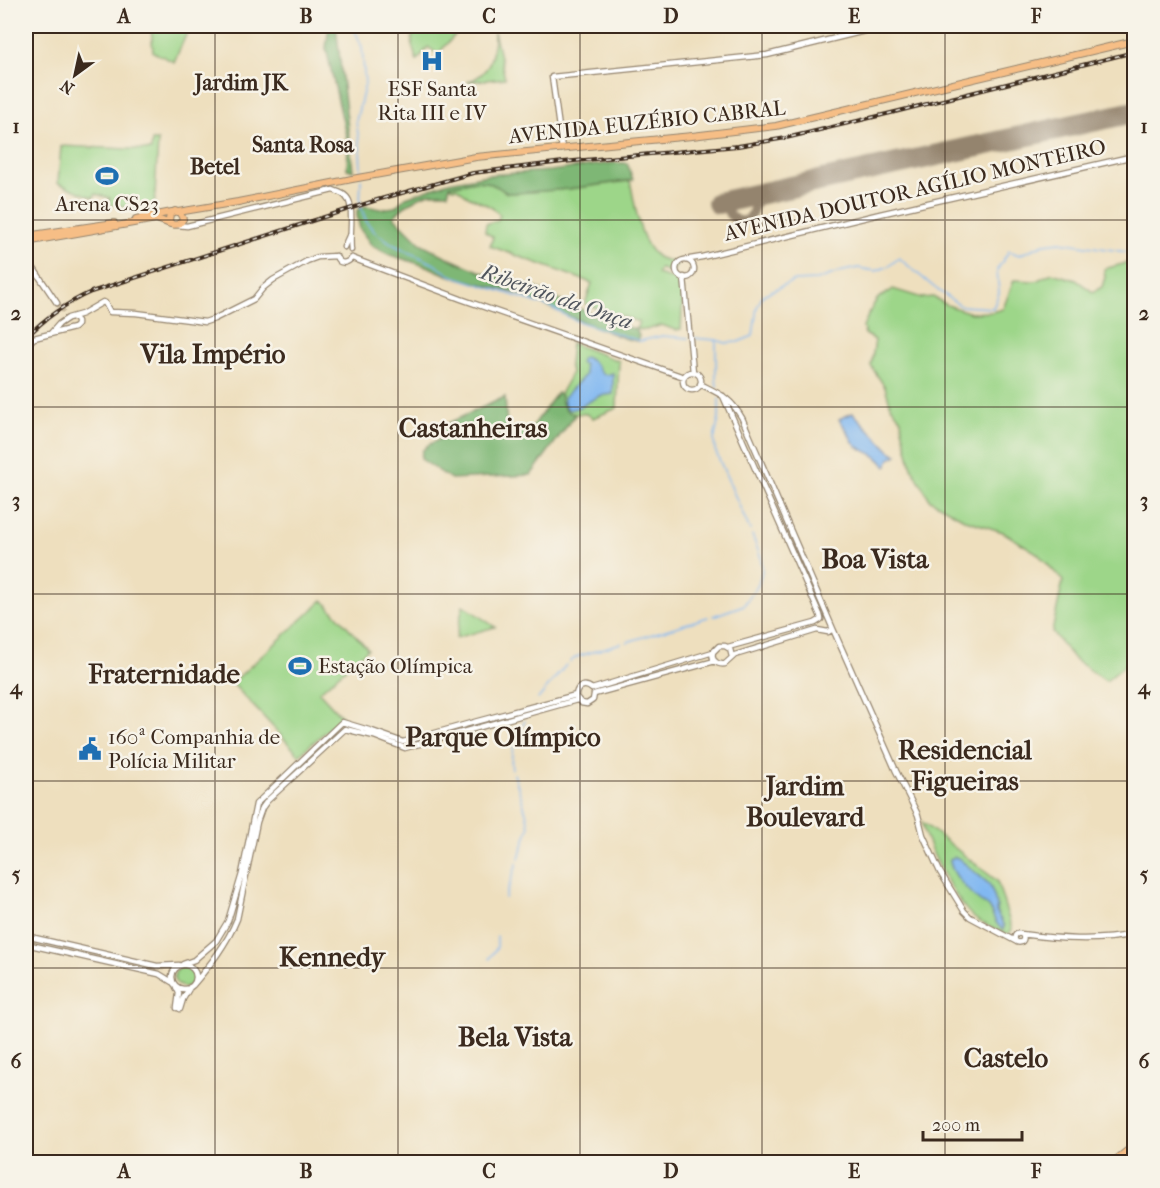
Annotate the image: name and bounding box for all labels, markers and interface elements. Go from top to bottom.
text: A [116,5,132,28]
text: B [299,5,313,28]
text: C [482,5,496,28]
text: D [663,5,679,28]
text: E [848,5,860,28]
text: F [1030,5,1042,28]
north arrow [45,45,105,105]
hospital icon: ESF Santa Rita III e IV [419,48,445,74]
district label: Jardim JK [193,70,289,96]
text: N [56,75,77,98]
place label: ESF Santa Rita III e IV [378,77,488,125]
street label: AVENIDA EUZÉBIO CABRAL [506,95,787,149]
text: 1 [12,115,20,138]
text: 1 [1140,115,1148,138]
district label: Santa Rosa [252,132,355,158]
street label: AVENIDA DOUTOR AGÍLIO MONTEIRO [721,134,1108,246]
district label: Betel [190,154,241,180]
sports icon: Arena CS23 [94,163,120,189]
place label: Arena CS23 [54,192,159,216]
water label: Ribeirão da Onça [476,258,636,335]
text: 2 [11,302,21,325]
text: 2 [1139,302,1149,325]
district label: Vila Império [139,338,286,370]
district label: Castanheiras [399,412,547,444]
text: 3 [12,489,20,512]
text: 3 [1140,489,1148,512]
district label: Boa Vista [821,543,930,575]
sports icon: Estação Olímpica [287,653,313,679]
place label: Estação Olímpica [318,654,473,678]
district label: Fraternidade [87,658,240,690]
text: 4 [9,676,23,700]
text: 4 [1137,676,1151,700]
district label: Parque Olímpico [405,721,601,753]
place label: 160ª Companhia de Polícia Militar [108,725,280,773]
district label: Residencial Figueiras [898,734,1032,797]
public building icon: 160ª Companhia de Polícia Militar [77,736,103,762]
district label: Jardim Boulevard [746,770,865,833]
text: 5 [12,863,21,886]
text: 5 [1140,863,1149,886]
district label: Kennedy [279,941,387,973]
district label: Bela Vista [458,1021,574,1053]
district label: Castelo [964,1042,1049,1074]
text: 6 [11,1050,23,1073]
text: 6 [1139,1050,1151,1073]
scale bar [923,1104,1022,1142]
text: 200 m [932,1115,980,1136]
text: A [116,1160,132,1183]
text: B [299,1160,313,1183]
text: C [482,1160,496,1183]
text: D [663,1160,679,1183]
text: E [848,1160,860,1183]
text: F [1030,1160,1042,1183]

